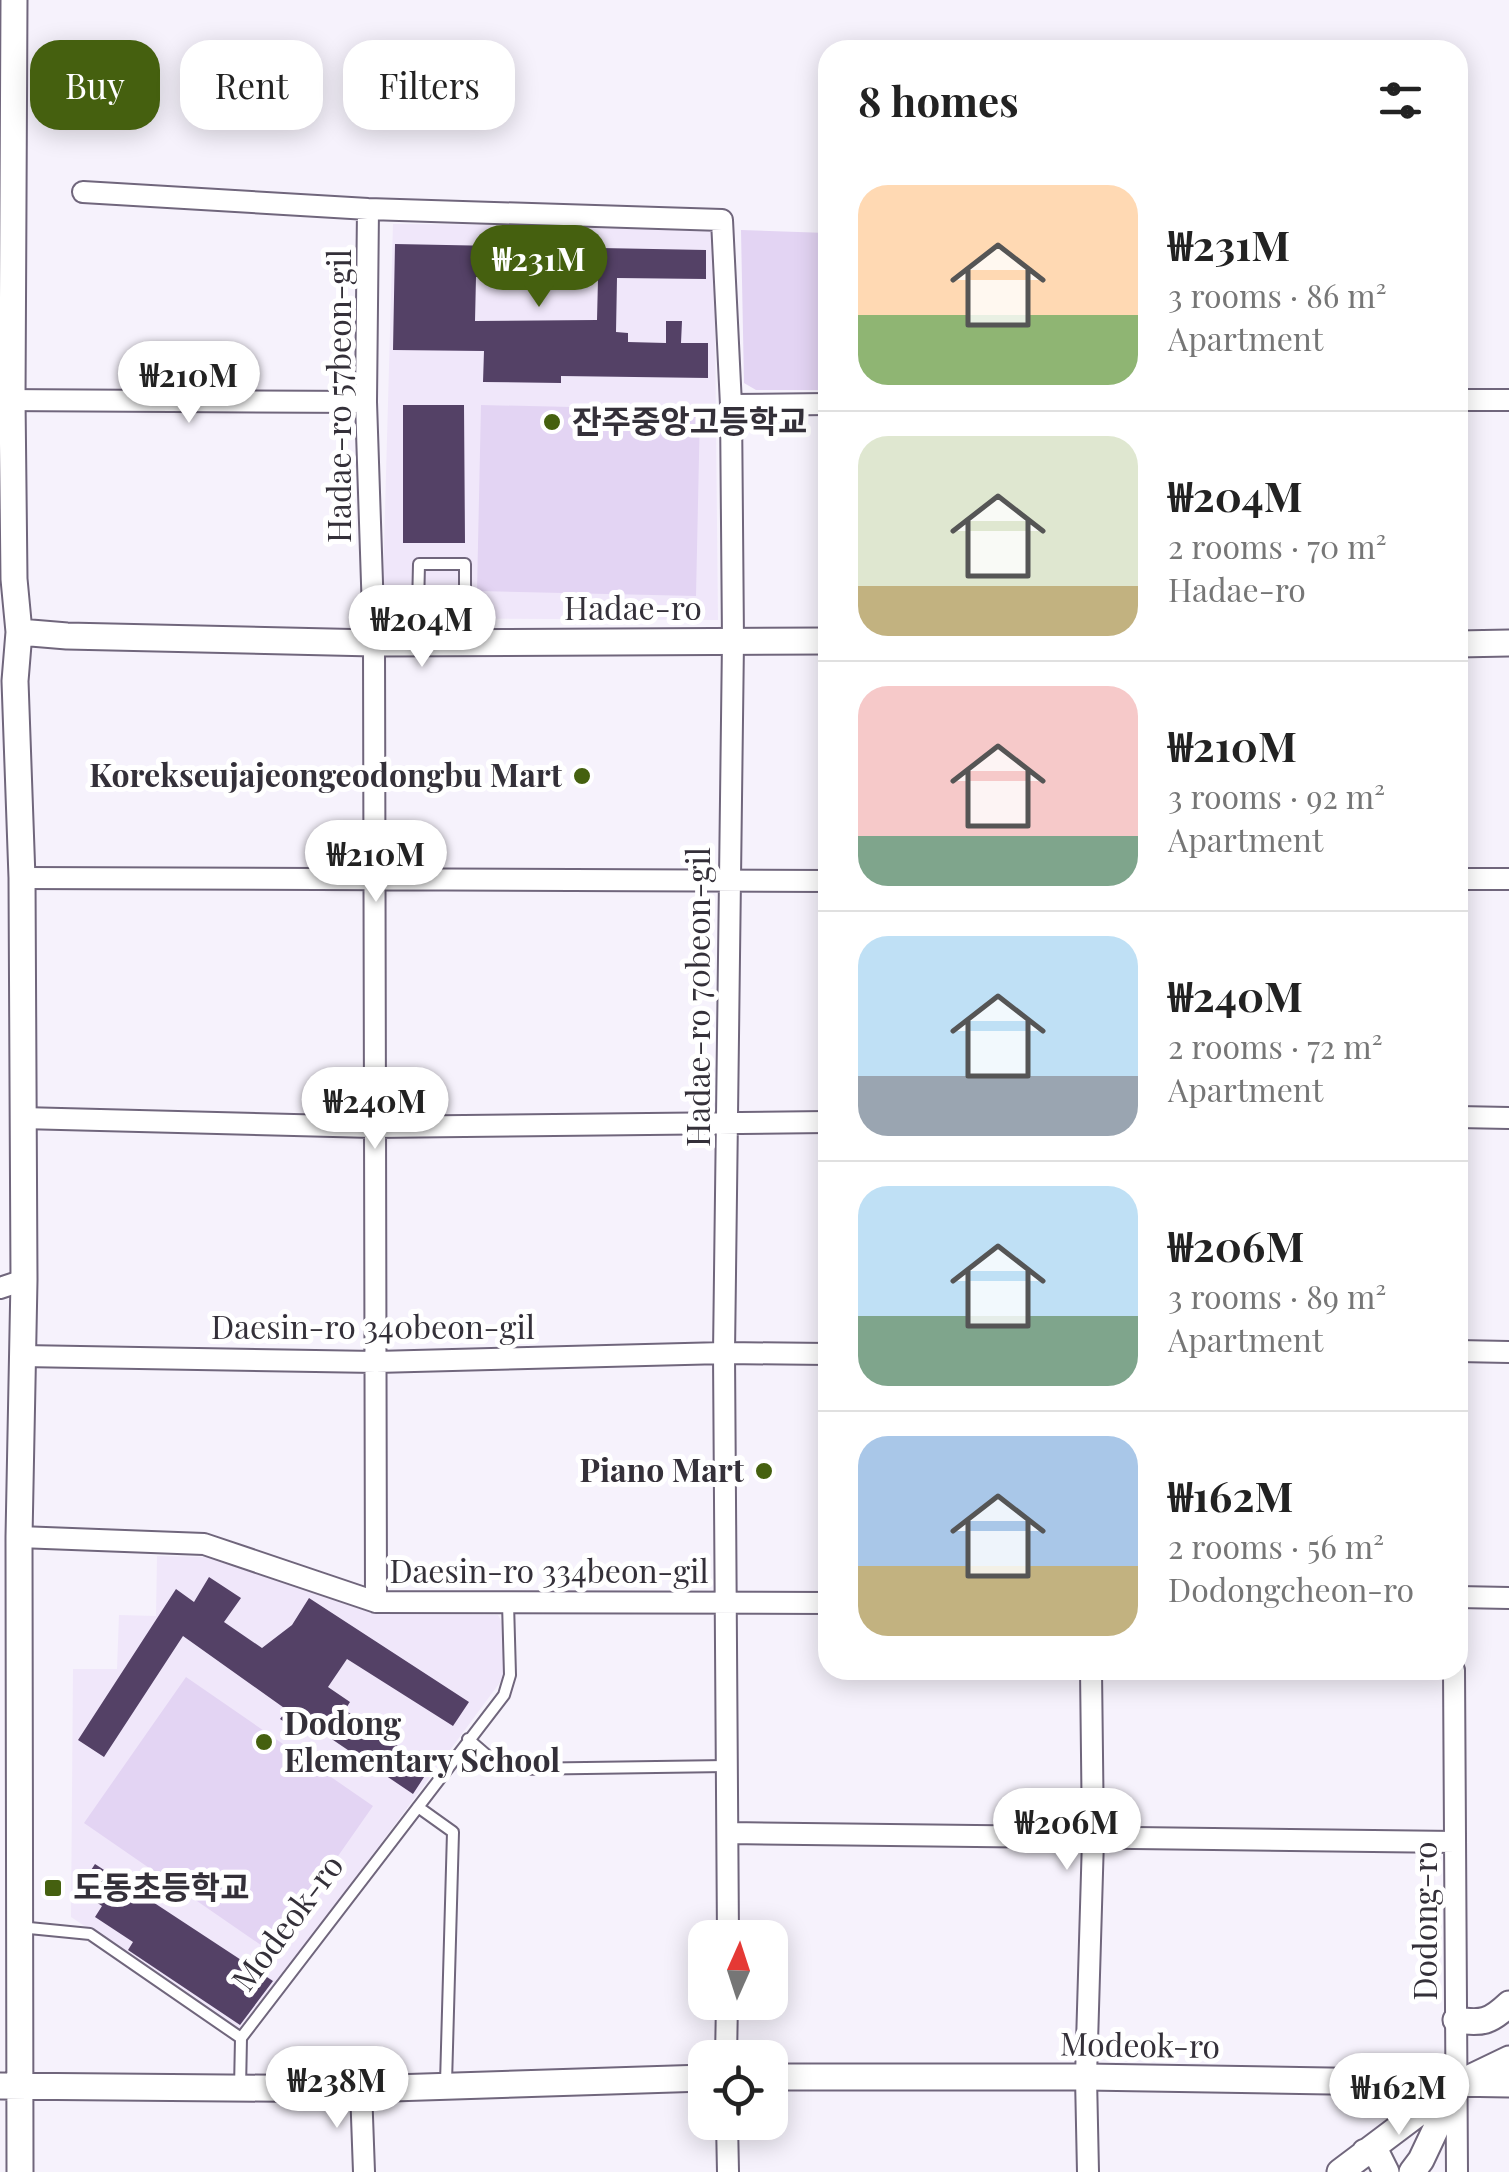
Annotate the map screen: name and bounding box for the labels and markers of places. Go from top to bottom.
pin: ₩231M [469,225,609,310]
pin: ₩210M [119,341,259,426]
place label: 잔주중앙고등학교 [572,398,808,441]
marker: 잔주중앙고등학교 [541,411,563,433]
pin: ₩204M [352,585,492,670]
place label: Korekseujajeongeodongbu Mart [89,752,563,795]
marker: Korekseujajeongeodongbu Mart [571,765,593,787]
pin: ₩210M [306,820,446,905]
pin: ₩240M [305,1067,445,1152]
place label: Piano Mart [579,1447,745,1490]
marker: Piano Mart [753,1460,775,1482]
place label: Dodong Elementary School [284,1700,560,1780]
marker: Dodong Elementary School [253,1731,275,1753]
pin: ₩206M [997,1788,1137,1873]
place label: 도동초등학교 [73,1864,250,1907]
marker: 도동초등학교 [42,1877,64,1899]
pin: ₩238M [267,2046,407,2131]
pin: ₩162M [1329,2053,1469,2138]

